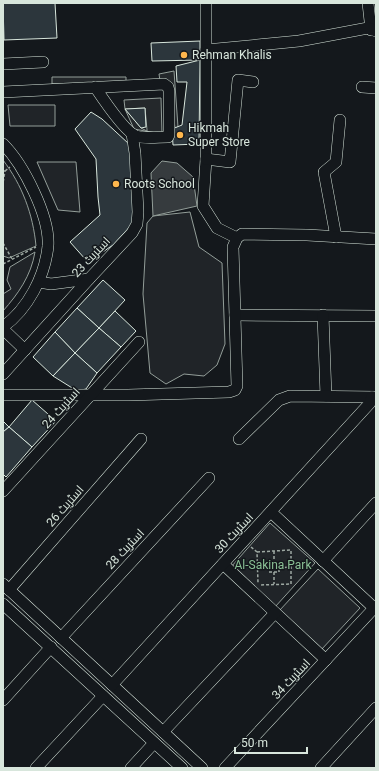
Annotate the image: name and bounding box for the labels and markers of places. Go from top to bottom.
place label: Rehman Khalis [192,48,272,62]
marker: Rehman Khalis [179,50,189,60]
place label: Hikmah Super Store [188,121,250,149]
marker: Hikmah Super Store [175,130,185,140]
place label: Roots School [124,177,195,191]
marker: Roots School [111,179,121,189]

